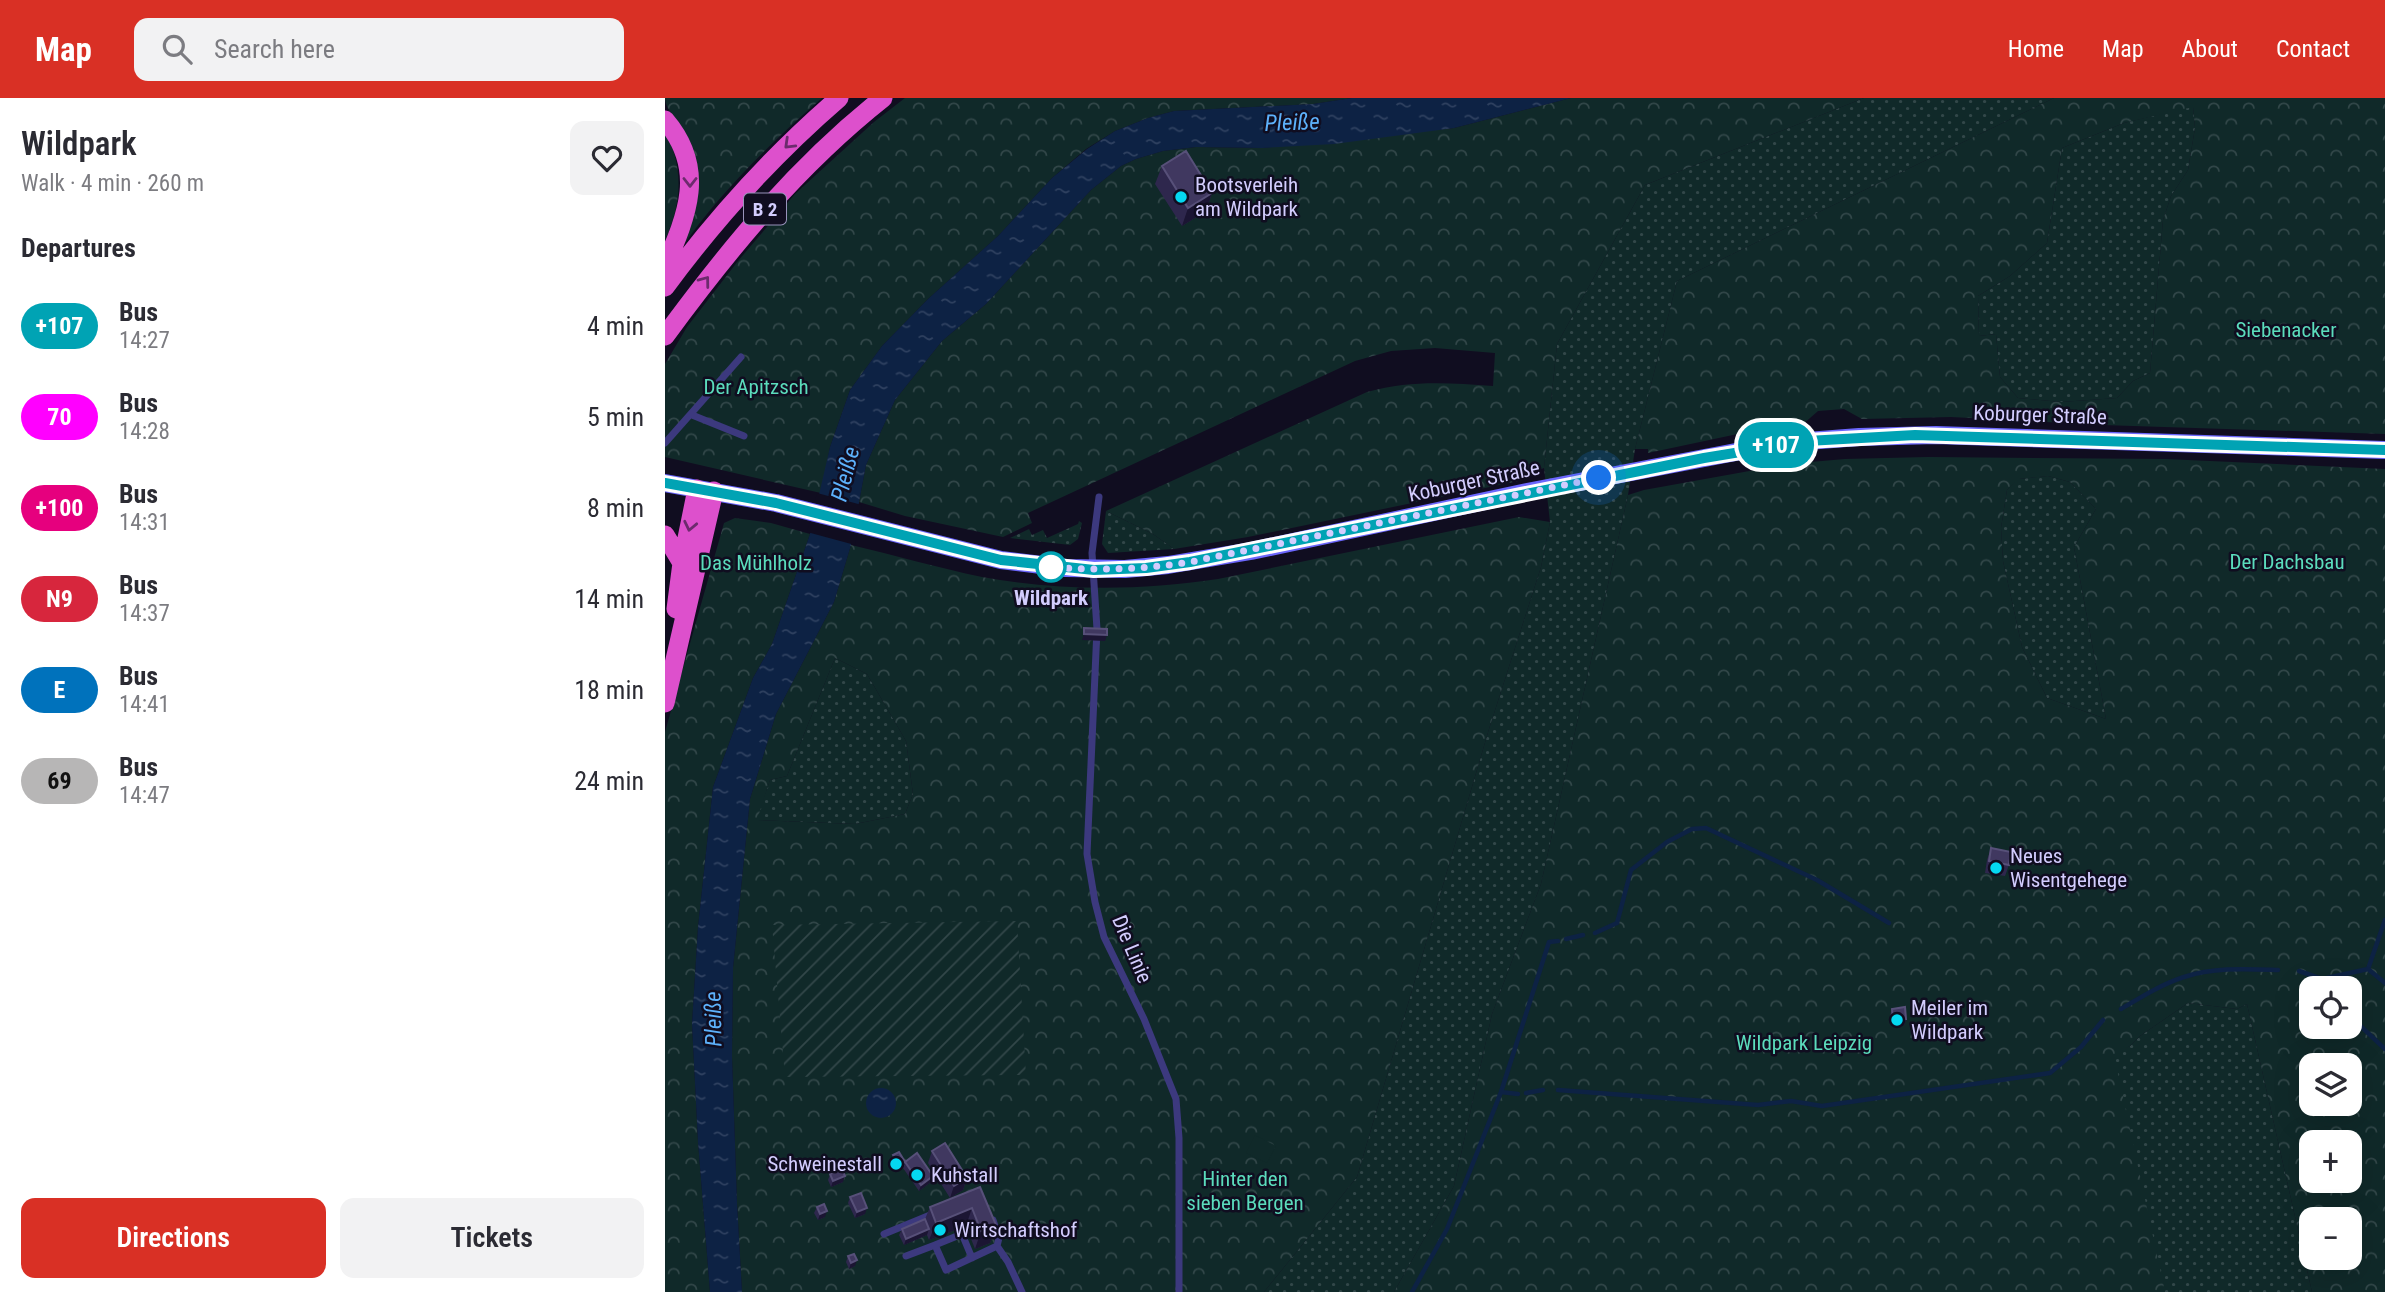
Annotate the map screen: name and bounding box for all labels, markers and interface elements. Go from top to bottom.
search box [134,18,624,81]
text: Map [35,30,92,69]
icon: search [158,30,196,68]
text: Search here [214,34,335,64]
text: Home [2008,35,2064,63]
text: Map [2102,35,2144,63]
text: About [2182,35,2238,63]
text: Contact [2276,35,2350,63]
water label: Pleiße [1264,108,1320,137]
button: heart [570,121,644,195]
text: Wildpark [21,124,137,163]
one-way arrow [784,135,797,148]
text: Walk · 4 min · 260 m [21,170,204,197]
place label: Bootsverleih am Wildpark [1195,173,1299,221]
one-way arrow [682,177,698,188]
marker: Bootsverleih am Wildpark [1173,189,1189,205]
road number: B 2 [744,194,786,225]
text: Departures [21,233,136,263]
one-way arrow [697,277,710,289]
text: Bus [119,297,158,327]
text: 4 min [587,311,644,341]
text: +107 [36,312,83,340]
park label: Siebenacker [2235,318,2337,342]
text: 14:27 [119,327,170,354]
park label: Der Apitzsch [703,375,809,399]
text: Bus [119,388,158,418]
street label: Koburger Straße [1973,401,2107,429]
text: 5 min [587,402,644,432]
text: 70 [47,403,72,431]
text: 14:28 [119,418,170,445]
line badge: +107 [1727,422,1825,468]
text: +107 [1752,431,1800,459]
water label: Pleiße [826,444,865,504]
street label: Koburger Straße [1406,455,1542,507]
your location [1581,460,1616,495]
text: Bus [119,479,158,509]
text: 8 min [587,493,644,523]
text: +100 [36,494,83,522]
text: 14:31 [119,509,170,536]
one-way arrow [683,520,698,532]
park label: Der Dachsbau [2229,550,2345,574]
park label: Das Mühlholz [700,551,812,575]
marker: Wildpark [1036,552,1066,582]
text: Bus [119,570,158,600]
text: 14 min [574,584,644,614]
text: N9 [46,585,73,613]
place label: Wildpark [1014,586,1089,610]
text: 14:37 [119,600,170,627]
text: Bus [119,661,158,691]
text: 18 min [574,675,644,705]
text: E [54,676,65,704]
text: 14:41 [119,691,170,718]
text: Bus [119,752,158,782]
text: 24 min [574,766,644,796]
text: 69 [47,767,72,795]
text: 14:47 [119,782,170,809]
place label: Neues Wisentgehege [2010,844,2127,892]
marker: Neues Wisentgehege [1988,860,2004,876]
street label: Die Linie [1107,912,1157,987]
map controls [2299,976,2362,1270]
button: locate [2299,976,2362,1039]
water label: Pleiße [700,991,727,1047]
place label: Meiler im Wildpark [1911,996,1988,1044]
marker: Meiler im Wildpark [1889,1012,1905,1028]
park label: Wildpark Leipzig [1736,1031,1872,1055]
button: layers [2299,1053,2362,1116]
button: + [2299,1130,2362,1193]
place label: Schweinestall [767,1152,882,1176]
marker: Schweinestall [888,1156,904,1172]
place label: Kuhstall [931,1163,998,1187]
marker: Kuhstall [909,1167,925,1183]
park label: Hinter den sieben Bergen [1186,1167,1304,1215]
button: Directions [21,1198,326,1278]
button: Tickets [340,1198,644,1278]
button: − [2299,1207,2362,1270]
place label: Wirtschaftshof [954,1218,1078,1242]
marker: Wirtschaftshof [932,1222,948,1238]

